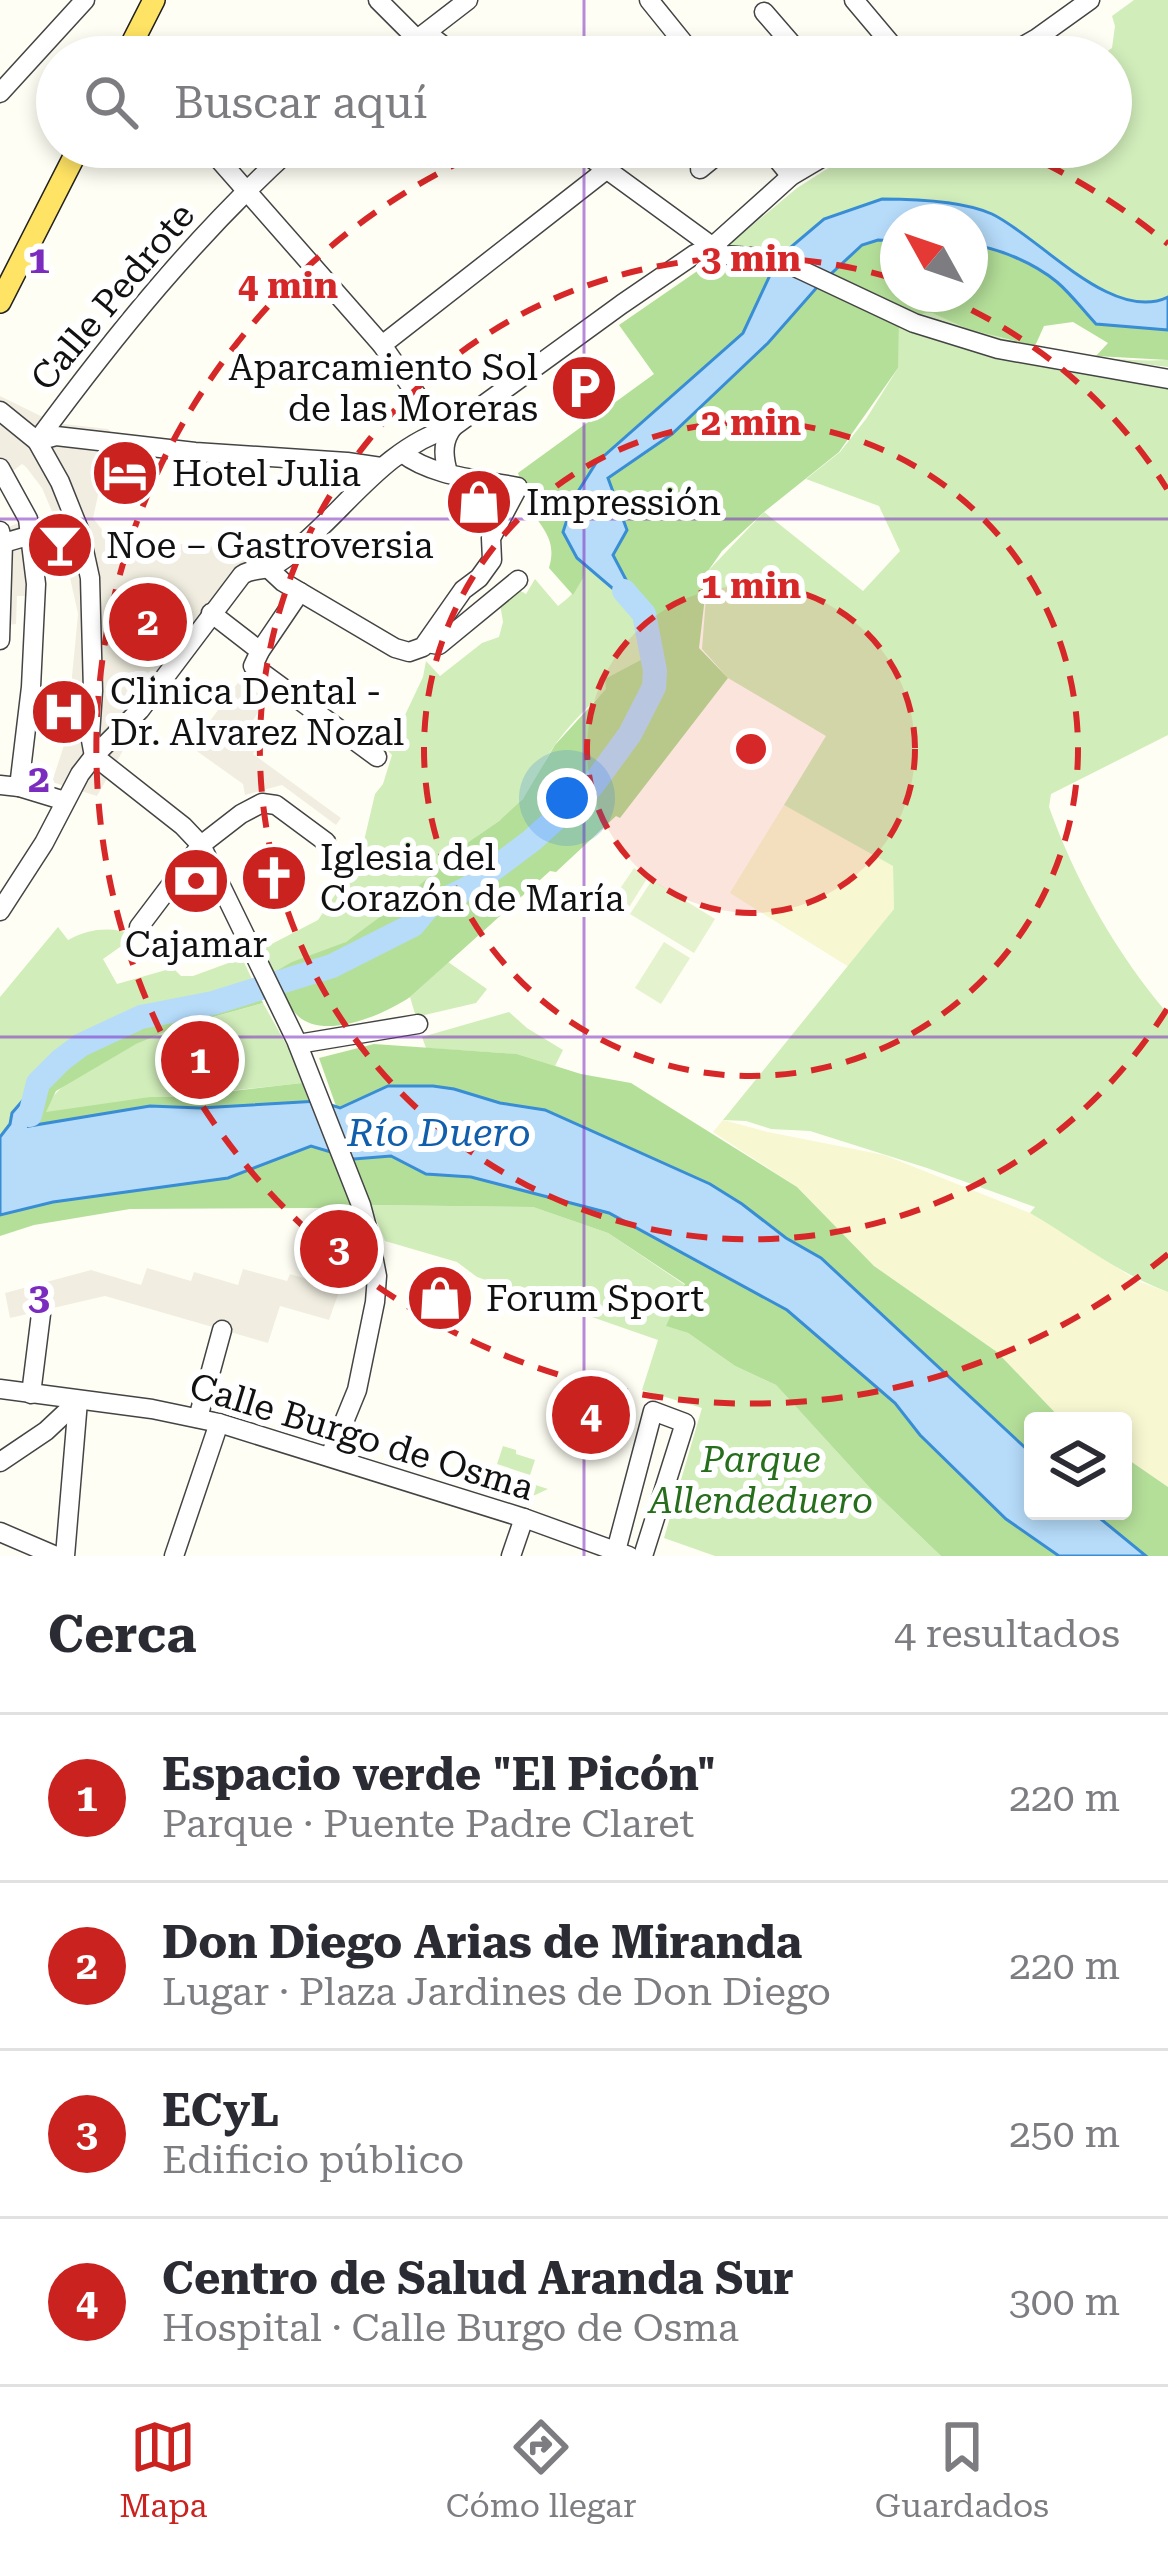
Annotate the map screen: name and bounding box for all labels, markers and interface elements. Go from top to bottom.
search box [36,36,1132,168]
icon: search [78,69,144,135]
text: Buscar aquí [174,76,427,129]
street label: Calle Pedrote [22,195,203,399]
north arrow [880,204,988,312]
text: 1 [28,237,50,283]
text: 3 min [701,238,801,280]
text: 4 min [238,265,338,307]
place label: Aparcamiento Sol de las Moreras [228,347,538,430]
parking icon: Aparcamiento Sol de las Moreras [549,353,619,423]
text: 2 min [701,402,801,444]
hotel icon: Hotel Julia [90,438,160,508]
place label: Hotel Julia [172,453,361,495]
shop icon: Impressión [444,467,514,537]
place label: Impressión [526,482,721,524]
bar icon: Noe – Gastroversia [25,510,95,580]
place label: Noe – Gastroversia [106,525,434,567]
text: 1 min [701,565,801,607]
pin: 2 [109,577,187,667]
place label: Clinica Dental - Dr. Alvarez Nozal [110,671,404,754]
hospital icon: Clinica Dental - Dr. Alvarez Nozal [29,677,99,747]
centre of rings [730,728,772,770]
text: 2 [28,756,50,802]
your location [537,768,597,828]
place label: Iglesia del Corazón de María [320,837,625,920]
church icon: Iglesia del Corazón de María [239,843,309,913]
bank icon: Cajamar [161,846,231,916]
place label: Cajamar [125,924,267,966]
pin: 1 [161,1015,239,1105]
water label: Río Duero [346,1110,531,1156]
pin: 3 [300,1204,378,1294]
shop icon: Forum Sport [405,1263,475,1333]
text: 3 [28,1274,50,1320]
place label: Forum Sport [486,1278,704,1320]
street label: Calle Burgo de Osma [185,1365,539,1509]
pin: 4 [552,1370,630,1460]
map controls [1024,1412,1132,1520]
button: layers [1024,1412,1132,1520]
park label: Parque Allendeduero [647,1439,873,1522]
text: Cerca [48,1605,197,1664]
text: 4 resultados [894,1611,1120,1657]
text: Espacio verde "El Picón" [162,1748,716,1801]
text: 1 [76,1775,98,1821]
text: 220 m [1009,1775,1120,1821]
text: Parque · Puente Padre Claret [162,1801,694,1847]
text: Don Diego Arias de Miranda [162,1916,802,1969]
text: 2 [76,1943,98,1989]
text: 220 m [1009,1943,1120,1989]
text: Lugar · Plaza Jardines de Don Diego [162,1969,831,2015]
text: ECyL [162,2084,279,2137]
text: 3 [76,2111,98,2157]
text: 250 m [1009,2111,1120,2157]
text: Edificio público [162,2137,464,2183]
text: Centro de Salud Aranda Sur [162,2252,794,2305]
text: 4 [76,2279,98,2325]
text: 300 m [1009,2279,1120,2325]
text: Hospital · Calle Burgo de Osma [162,2305,739,2351]
tab: Mapa [119,2414,207,2525]
tab: Cómo llegar [446,2414,636,2525]
tab: Guardados [875,2414,1049,2525]

